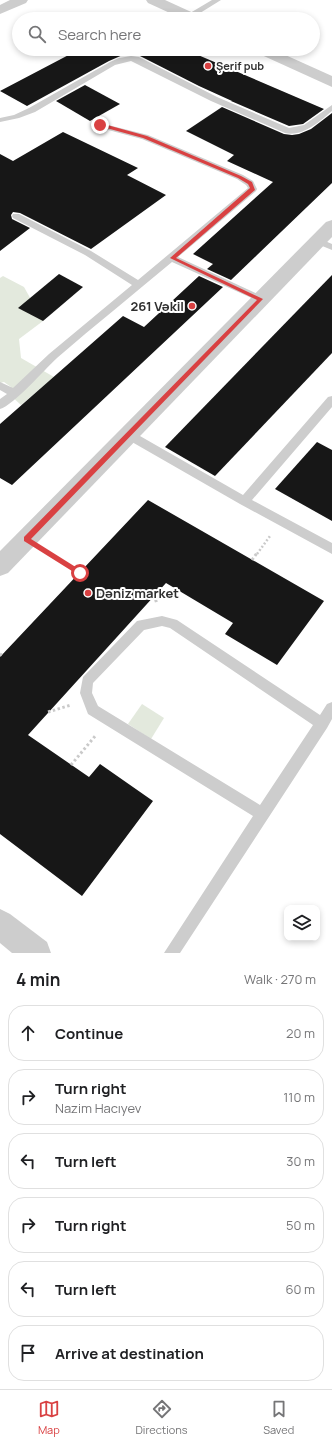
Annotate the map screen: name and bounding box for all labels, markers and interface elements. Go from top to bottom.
search box [12,12,320,56]
icon: search [26,23,48,45]
text: Search here [58,24,141,45]
place label: Şerif pub [216,58,264,73]
marker: Şerif pub [203,61,213,71]
route end [91,116,109,134]
place label: 261 Vəkil [130,297,184,315]
marker: 261 Vəkil [187,301,197,311]
route start [71,564,89,582]
place label: Dəniz market [96,584,179,602]
marker: Dəniz market [83,588,93,598]
map controls [284,905,320,941]
button: layers [284,905,320,941]
text: 4 min [16,968,60,991]
text: Walk · 270 m [244,970,316,988]
icon: ahead [17,1022,39,1044]
text: Continue [55,1023,123,1044]
text: 20 m [286,1024,315,1042]
text: Turn right [55,1078,126,1099]
icon: right [17,1086,39,1108]
text: 110 m [283,1088,315,1106]
text: Nazim Hacıyev [55,1099,141,1117]
icon: left [17,1150,39,1172]
text: Turn left [55,1151,117,1172]
text: 30 m [286,1152,315,1170]
icon: right [17,1214,39,1236]
text: Turn right [55,1215,126,1236]
text: 50 m [286,1216,315,1234]
icon: left [17,1278,39,1300]
text: Turn left [55,1279,117,1300]
text: 60 m [285,1280,315,1298]
icon: arrive [17,1342,39,1364]
text: Arrive at destination [55,1343,204,1364]
tab: Map [38,1398,60,1437]
tab: Directions [135,1398,188,1437]
tab: Saved [263,1398,294,1437]

